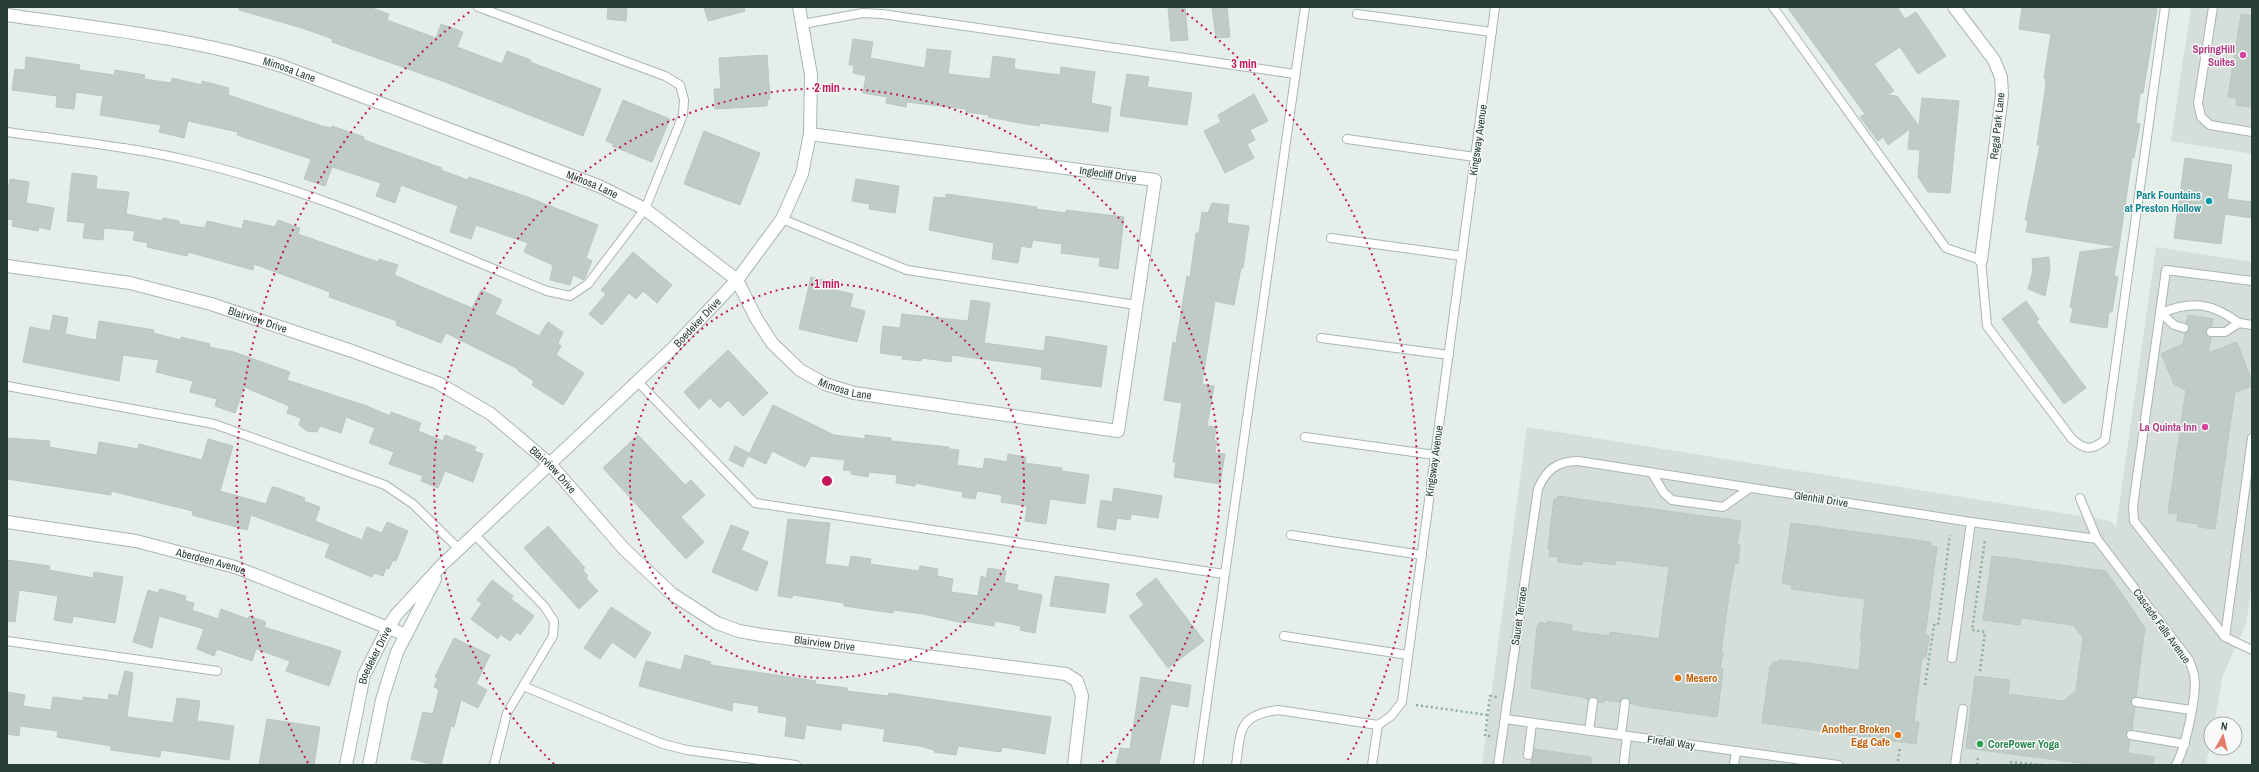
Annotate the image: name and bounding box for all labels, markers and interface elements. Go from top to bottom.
place label: SpringHill Suites [2192,42,2235,69]
marker: SpringHill Suites [2238,50,2248,60]
street label: Mimosa Lane [261,54,318,85]
text: 3 min [1231,56,1257,72]
text: 2 min [814,80,840,96]
street label: Regal Park Lane [1987,92,2007,160]
street label: Kingsway Avenue [1466,104,1490,176]
street label: Inglecliff Drive [1079,163,1137,185]
street label: Mimosa Lane [564,167,620,201]
place label: Park Fountains at Preston Hollow [2125,188,2201,215]
marker: Park Fountains at Preston Hollow [2204,196,2214,206]
text: 1 min [814,276,840,292]
street label: Boedeker Drive [671,295,724,350]
street label: Blairview Drive [226,303,289,336]
street label: Mimosa Lane [816,375,872,402]
place label: La Quinta Inn [2139,420,2197,434]
marker: La Quinta Inn [2200,422,2210,432]
street label: Kingsway Avenue [1422,425,1446,497]
street label: Blairview Drive [527,443,579,496]
centre of rings [820,474,834,488]
street label: Glenhill Drive [1793,488,1849,510]
street label: Aberdeen Avenue [174,545,248,578]
street label: Sauret Terrace [1508,586,1530,646]
street label: Cascade Falls Avenue [2130,586,2194,666]
street label: Boedeker Drive [355,624,395,685]
street label: Blairview Drive [793,632,856,654]
place label: Mesero [1686,671,1718,685]
marker: Mesero [1673,673,1683,683]
north arrow [2203,716,2243,756]
text: N [2220,719,2229,733]
place label: Another Broken Egg Cafe [1822,722,1890,749]
marker: Another Broken Egg Cafe [1893,730,1903,740]
street label: Firefall Way [1646,732,1696,752]
place label: CorePower Yoga [1988,737,2059,751]
marker: CorePower Yoga [1975,739,1985,749]

